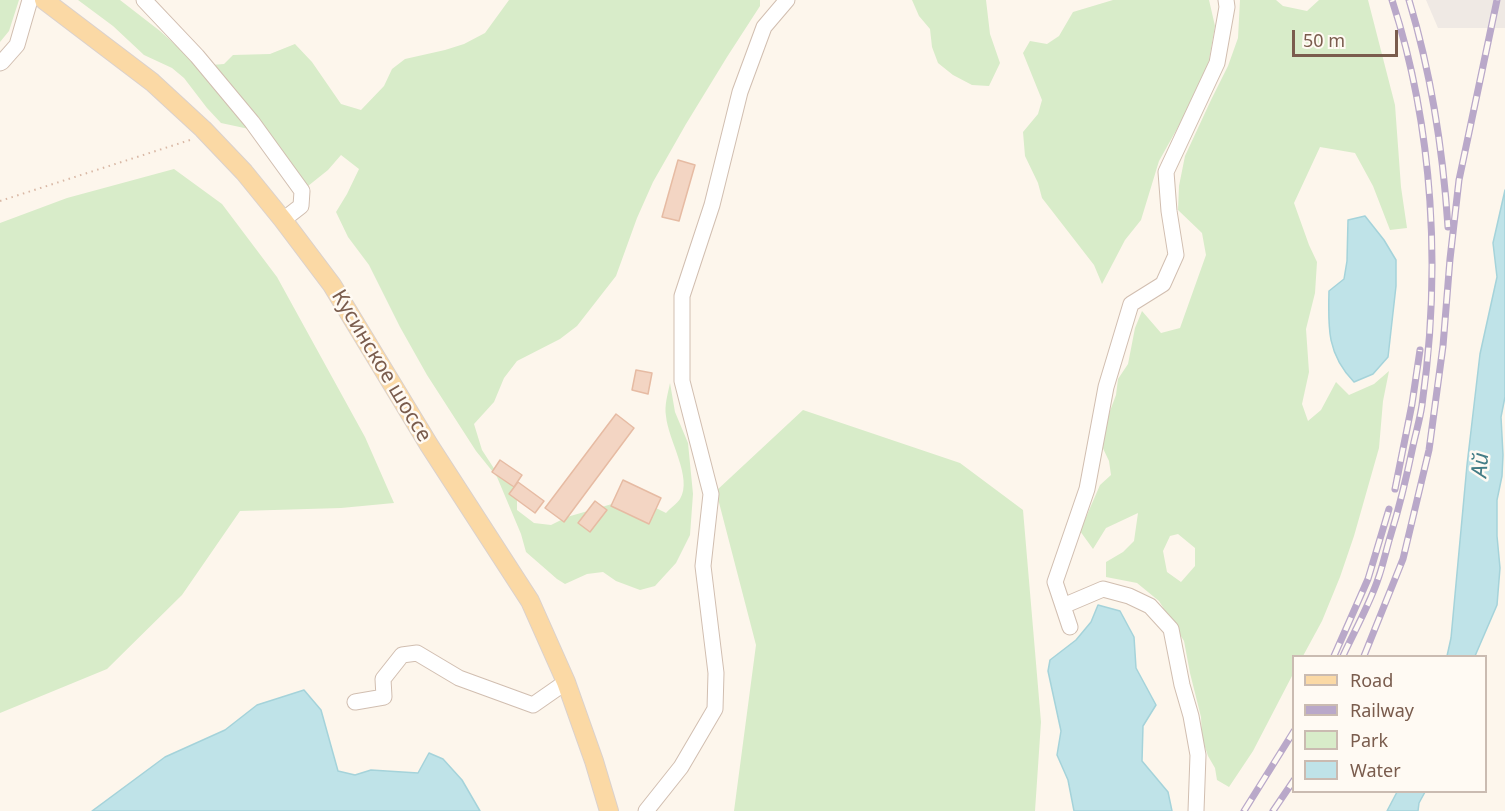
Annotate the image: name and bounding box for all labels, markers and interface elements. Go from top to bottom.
scale bar [1295,18,1402,56]
text: 50 m [1303,28,1345,52]
street label: Кусинское шоссе [326,285,436,447]
water label: Ай [1467,451,1495,479]
legend [1292,655,1487,793]
text: Road [1350,668,1393,692]
text: Railway [1350,698,1414,722]
text: Park [1350,728,1388,752]
text: Water [1350,758,1401,782]

